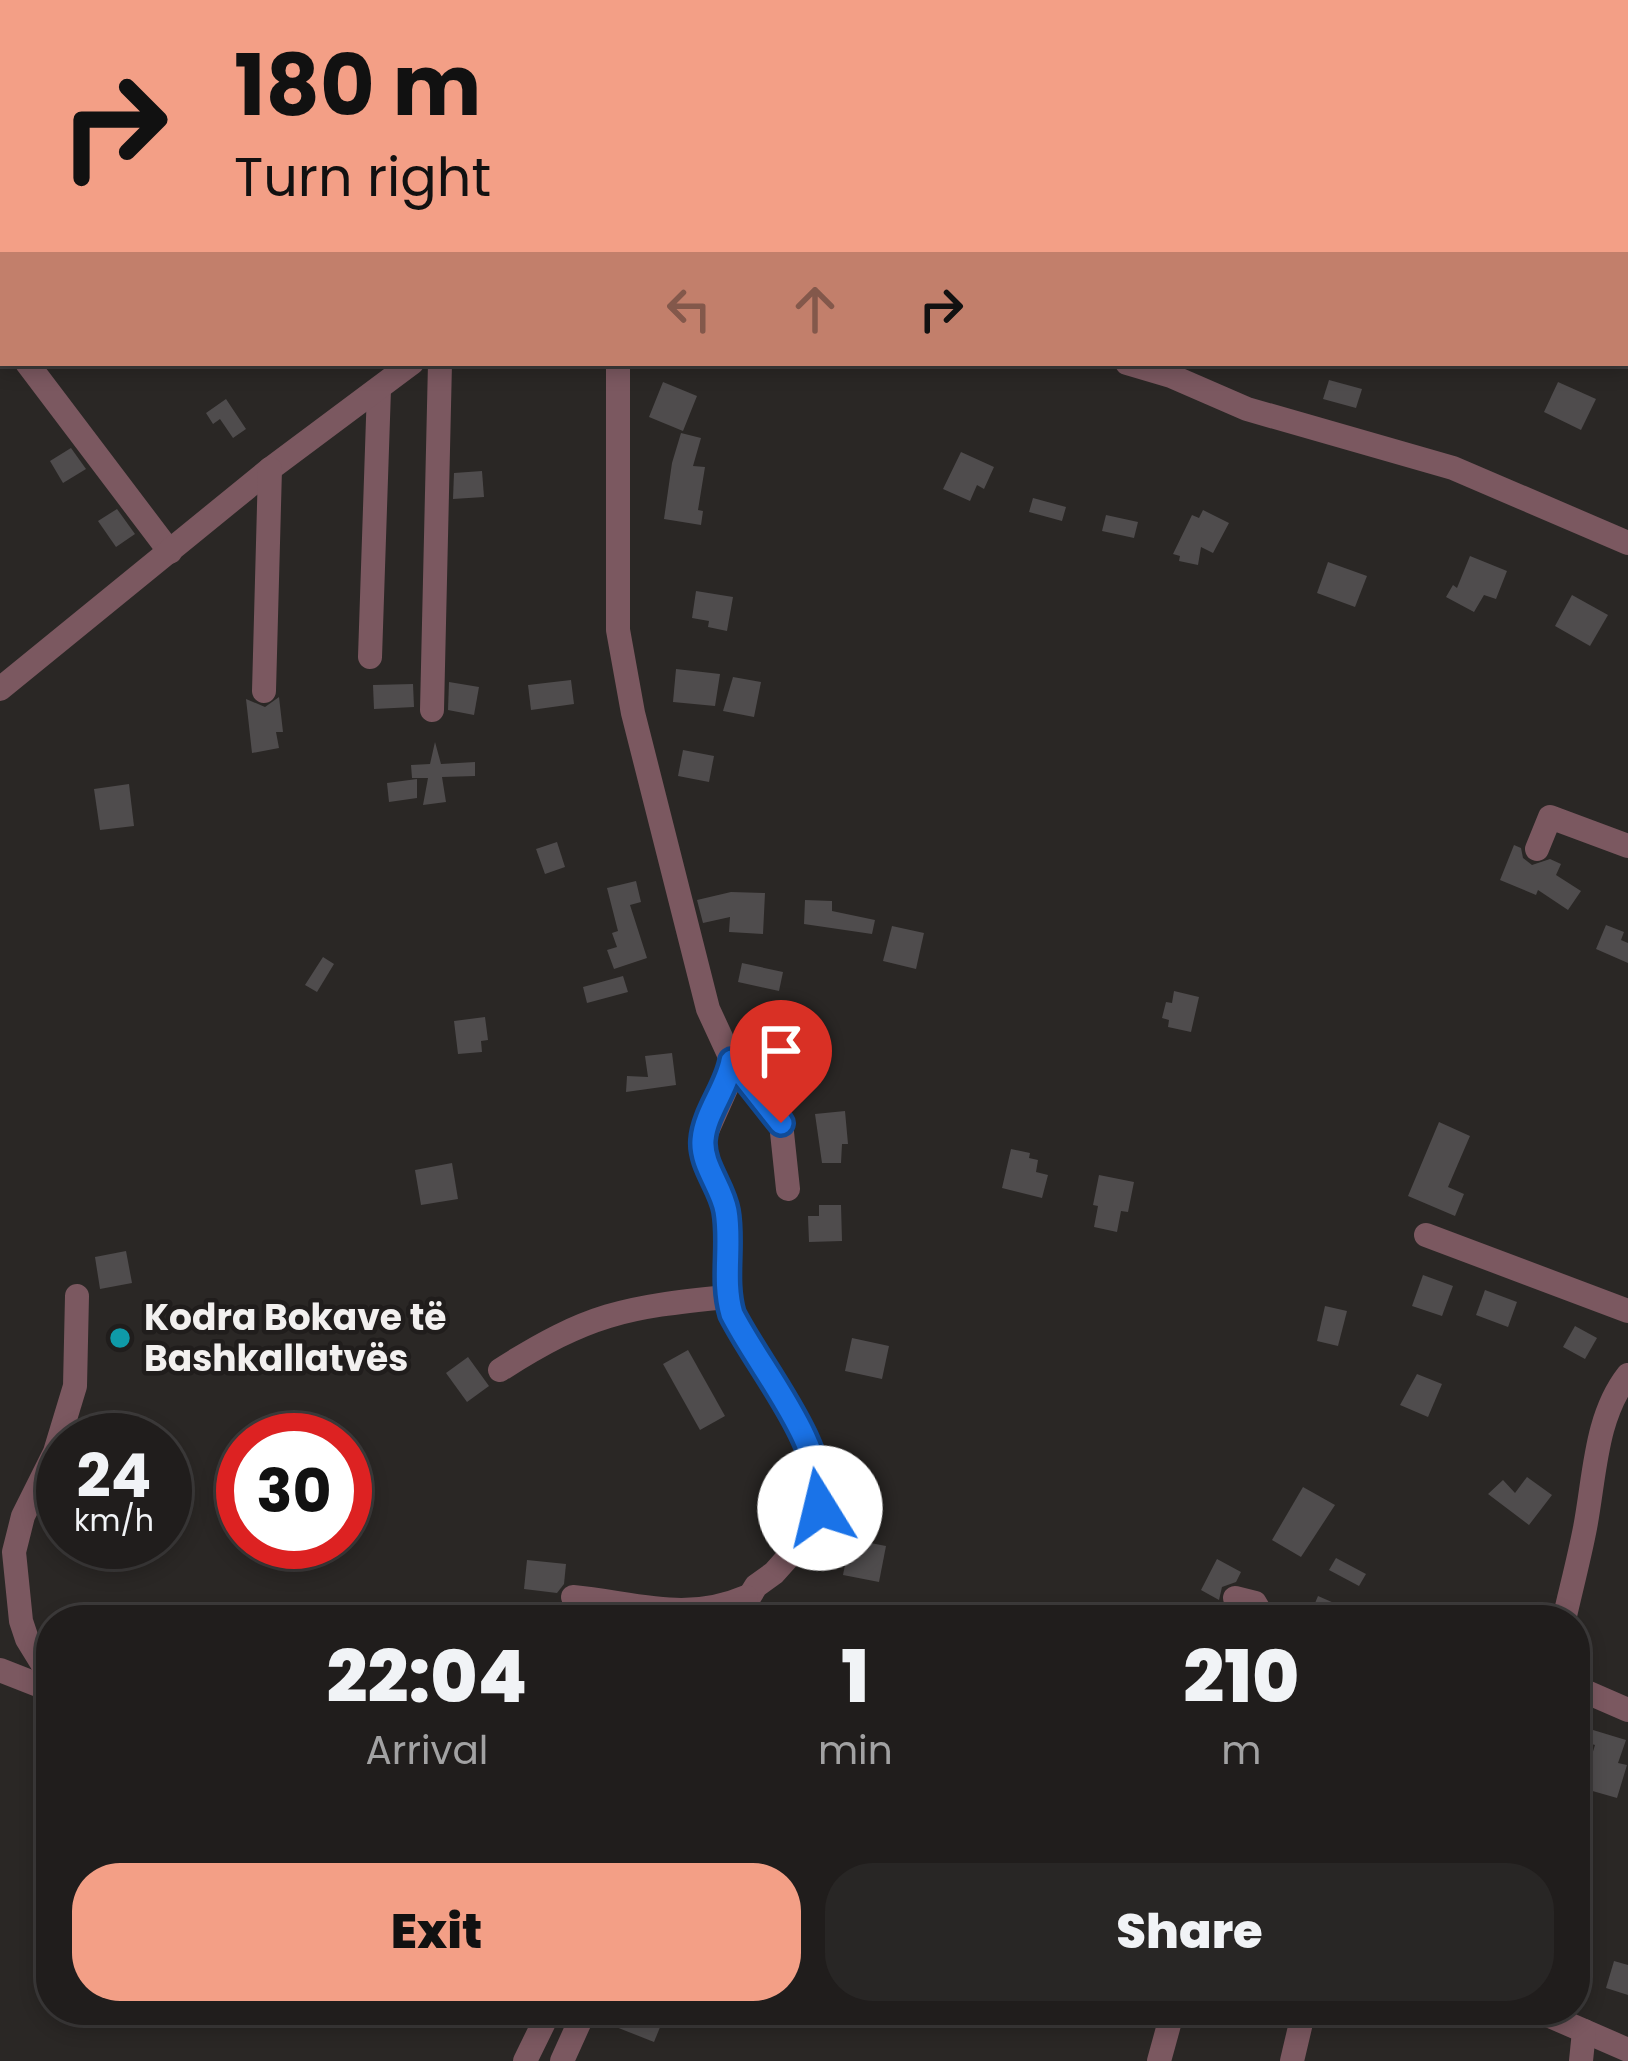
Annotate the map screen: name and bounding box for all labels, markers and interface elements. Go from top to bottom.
text: 180 m [234,27,482,144]
icon: right [36,48,192,204]
text: Turn right [234,139,491,215]
icon: left [656,276,722,342]
icon: ahead [782,276,848,342]
icon: right [908,276,974,342]
pin [730,1000,832,1123]
icon: arrive [748,1018,814,1084]
place label: Kodra Bokave të Bashkallatvës [144,1292,446,1384]
marker: Kodra Bokave të Bashkallatvës [107,1325,133,1351]
speed limit sign: 30 [216,1413,372,1569]
text: 24 [77,1434,151,1518]
position arrow [757,1445,883,1571]
text: km/h [74,1499,154,1542]
text: 22:04 [327,1626,527,1727]
text: 1 [841,1626,869,1727]
text: 210 [1183,1626,1299,1727]
text: Arrival [366,1723,488,1778]
text: min [818,1723,893,1778]
text: m [1221,1723,1261,1778]
button: Exit [72,1863,801,2001]
button: Share [825,1863,1554,2001]

